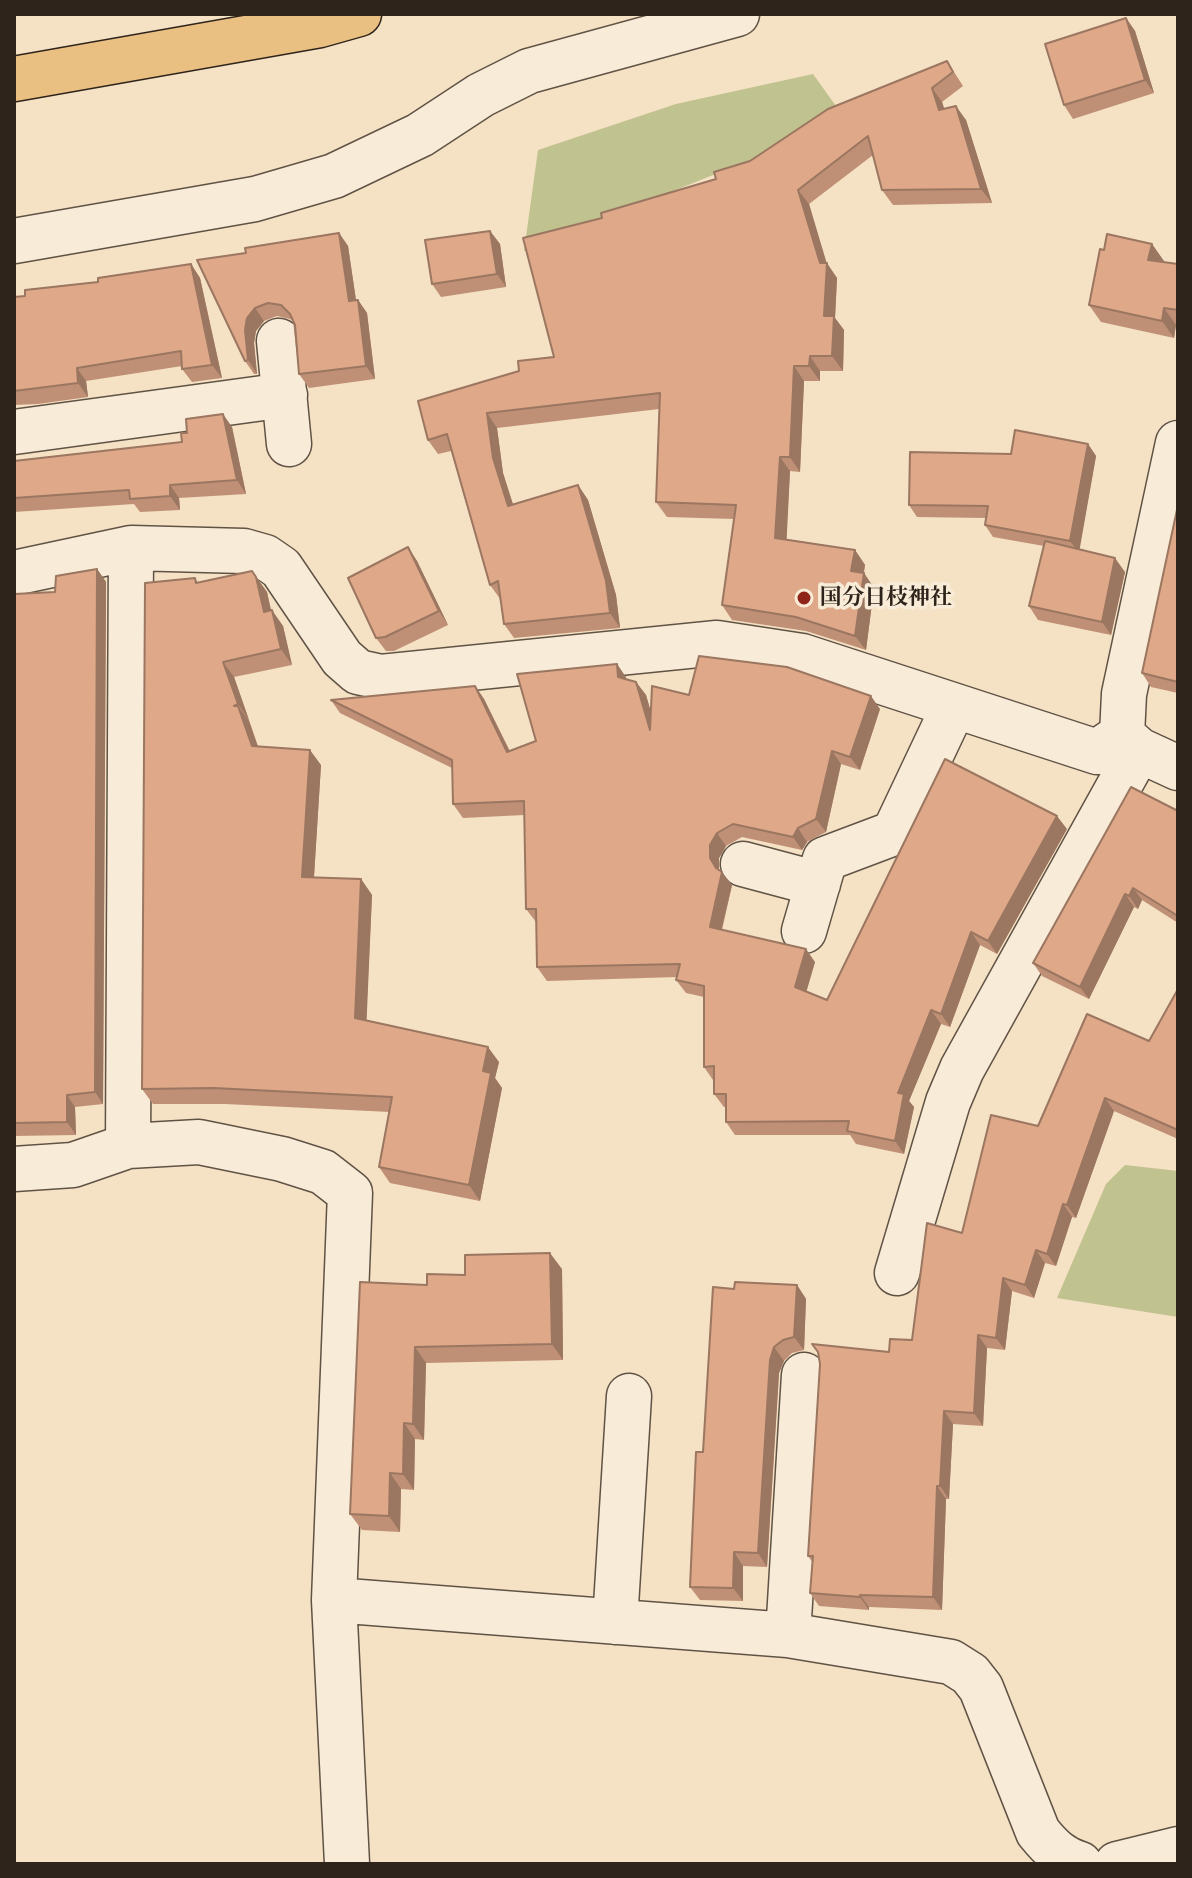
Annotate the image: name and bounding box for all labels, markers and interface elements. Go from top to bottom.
place label: 国分日枝神社 [820,585,952,611]
marker: 国分日枝神社 [795,589,813,607]

